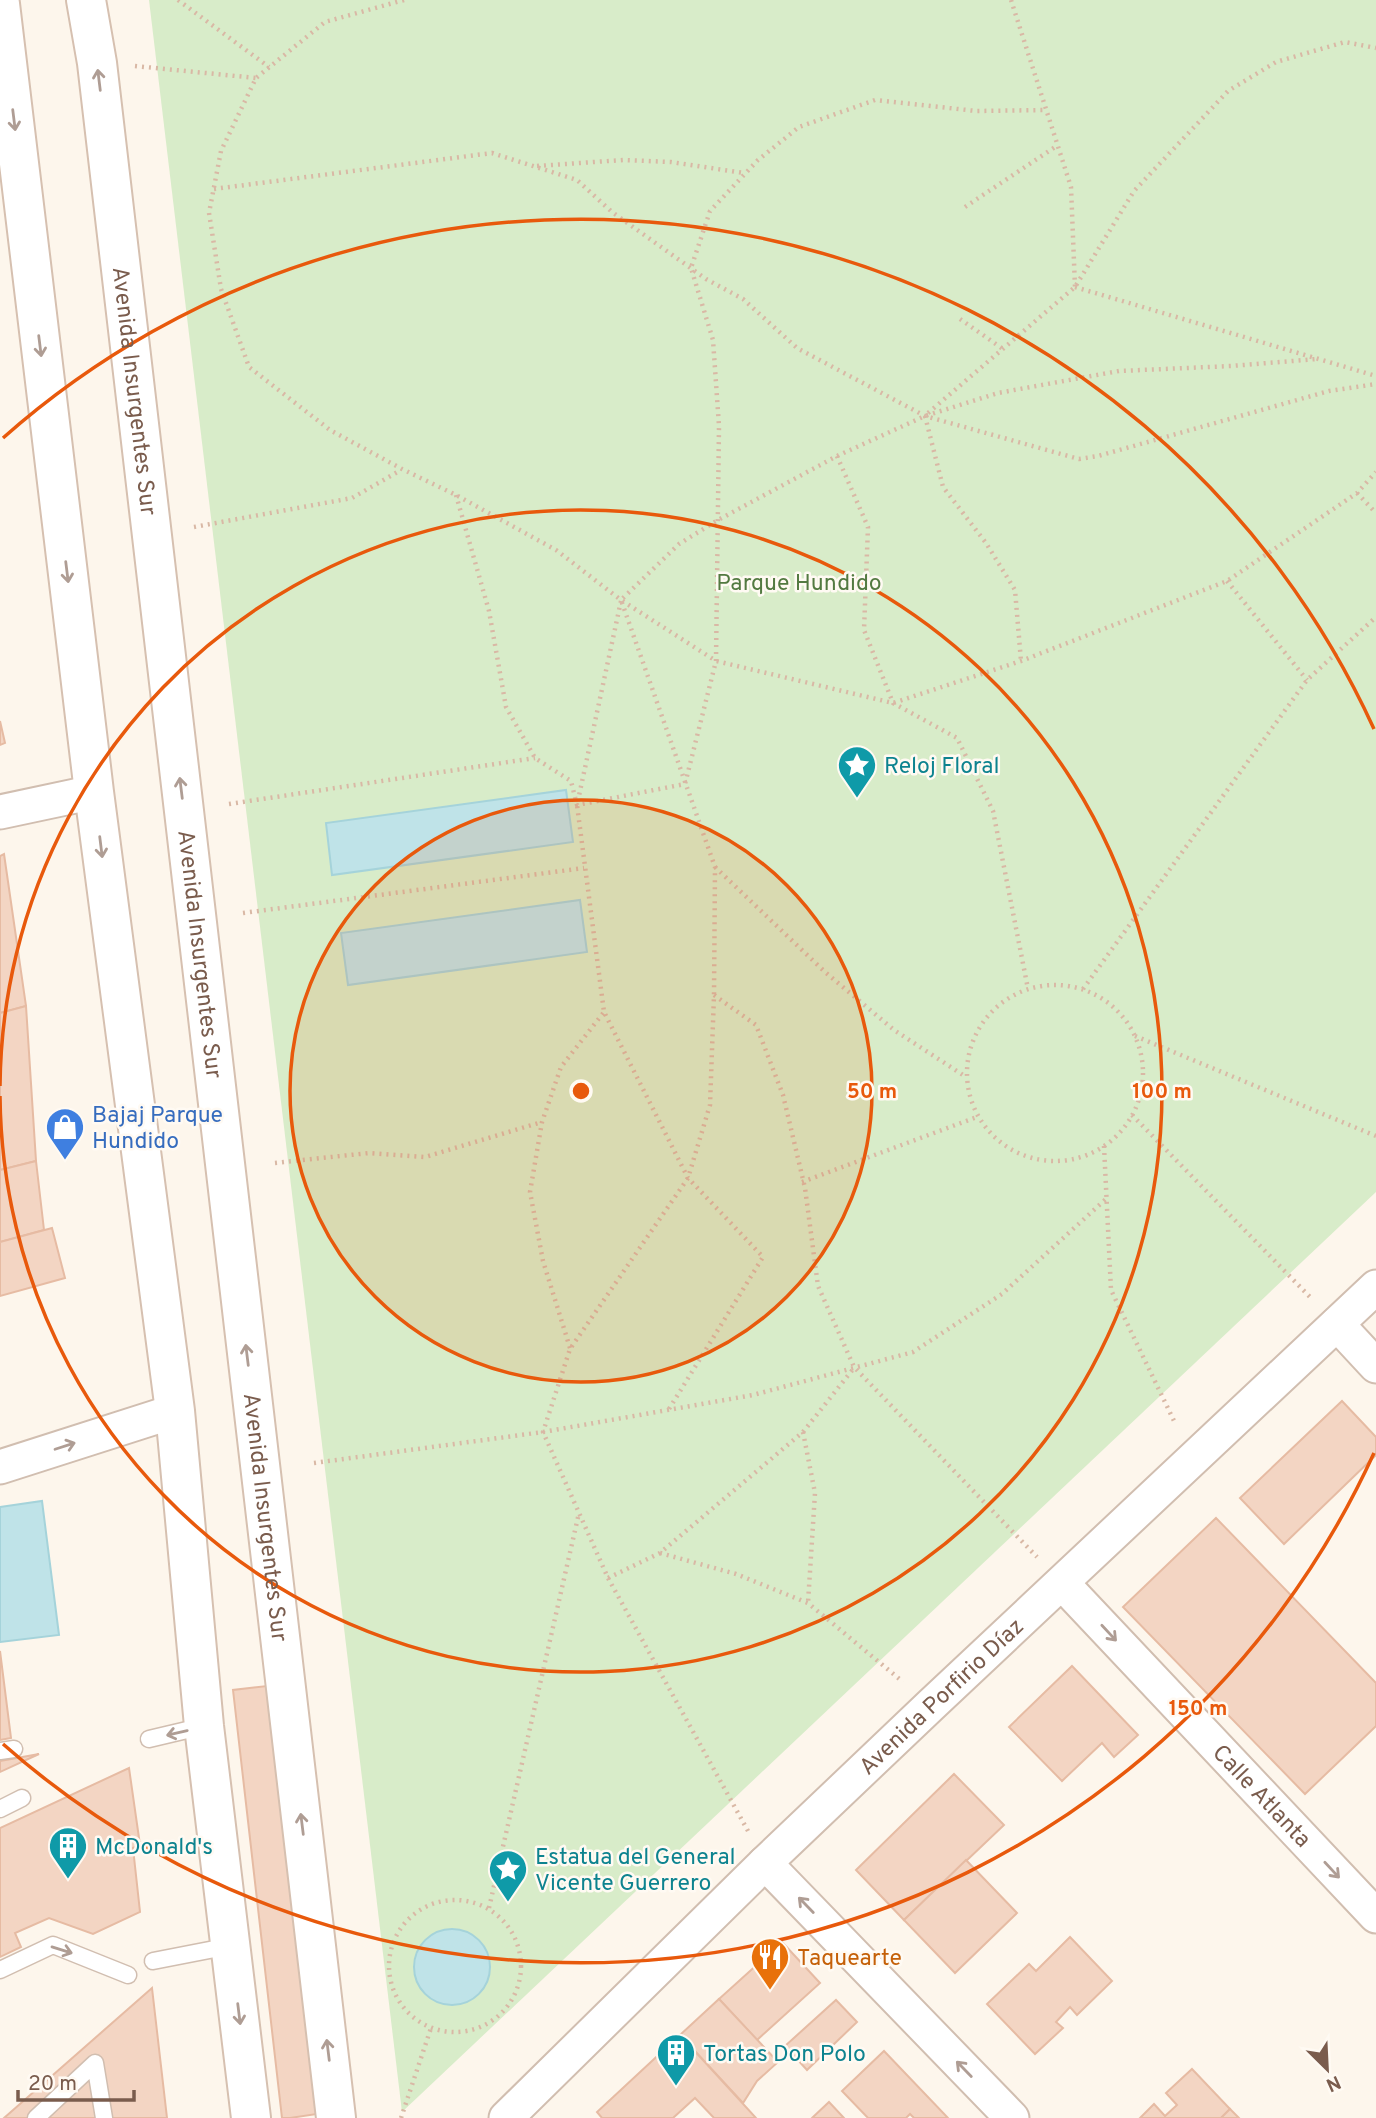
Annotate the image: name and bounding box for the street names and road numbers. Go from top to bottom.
street label: Avenida Insurgentes Sur [104,265,162,517]
street label: Avenida Insurgentes Sur [169,828,227,1080]
street label: Avenida Insurgentes Sur [235,1392,293,1644]
street label: Avenida Porfirio Díaz [854,1613,1031,1783]
street label: Calle Atlanta [1205,1740,1316,1855]

